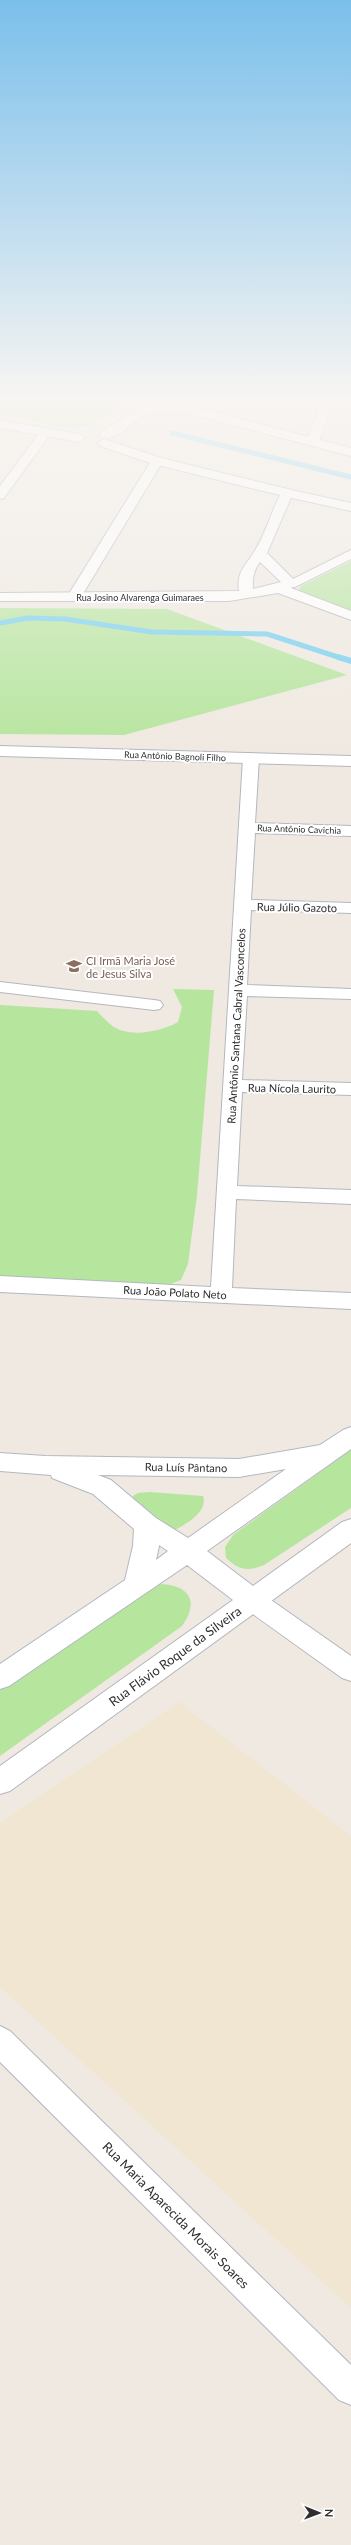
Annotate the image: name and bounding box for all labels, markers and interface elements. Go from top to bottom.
street label: Rua Josino Alvarenga Guimaraes [76,592,204,603]
street label: Rua Antônio Bagnoli Filho [124,749,226,763]
street label: Rua Antônio Cavichia [257,822,341,836]
street label: Rua Júlio Gazoto [257,900,337,914]
street label: Rua Antônio Santana Cabral Vasconcelos [224,928,248,1124]
place label: CI Irmã Maria José de Jesus Silva [86,954,175,980]
school or university icon: CI Irmã Maria José de Jesus Silva [65,957,83,975]
street label: Rua Nícola Laurito [248,1081,336,1095]
street label: Rua João Polato Neto [123,1283,227,1301]
street label: Rua Luís Pântano [145,1460,227,1474]
street label: Rua Flávio Roque da Silveira [106,1603,244,1709]
street label: Rua Maria Aparecida Morais Soares [99,2138,253,2292]
north arrow [299,2493,339,2533]
text: N [323,2509,336,2518]

